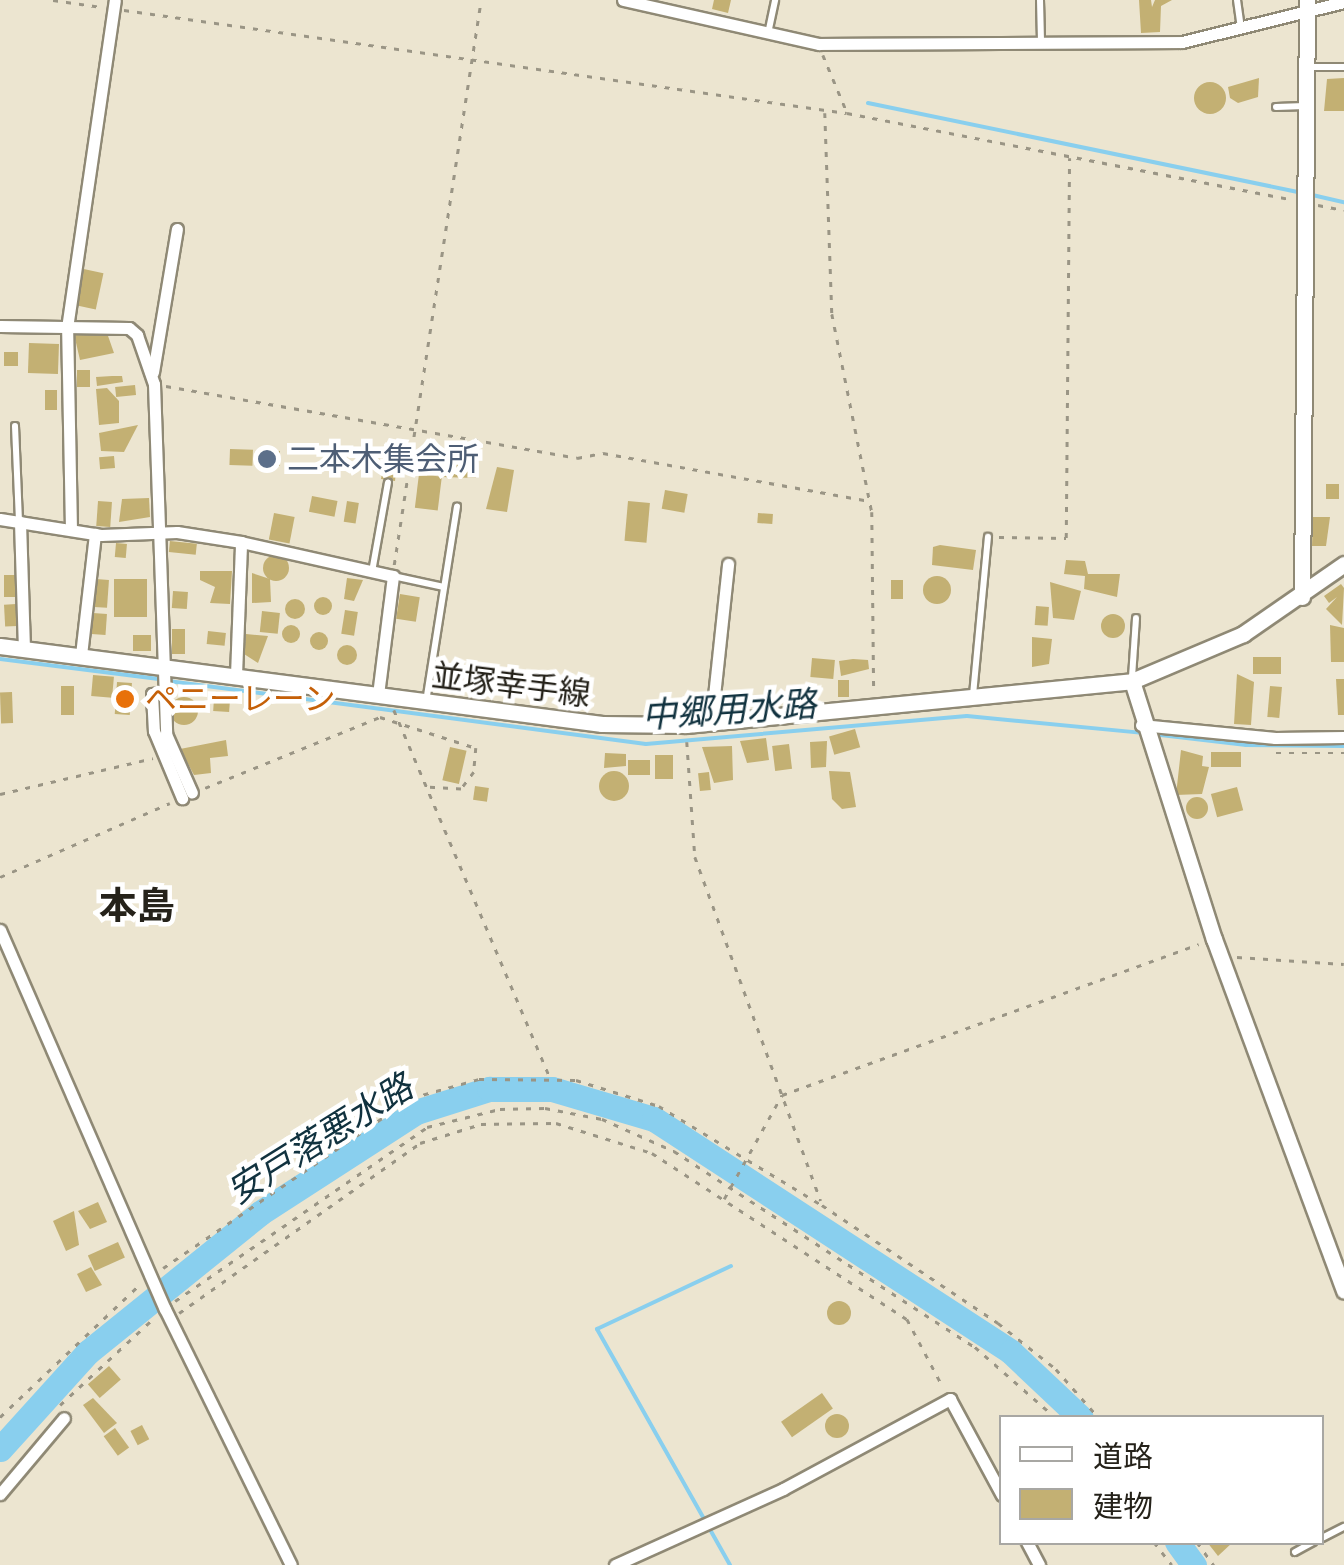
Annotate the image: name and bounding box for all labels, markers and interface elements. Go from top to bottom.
place label: 二本木集会所 [287,440,479,478]
marker: 二本木集会所 [256,448,278,470]
street label: 並塚幸手線 [429,656,593,714]
place label: ペニーレーン [145,680,337,718]
water label: 中郷用水路 [640,683,818,737]
marker: ペニーレーン [114,688,136,710]
district label: 本島 [99,884,175,930]
water label: 安戸落悪水路 [220,1066,420,1212]
legend [999,1415,1324,1545]
text: 道路 [1093,1439,1153,1475]
text: 建物 [1093,1489,1153,1525]

